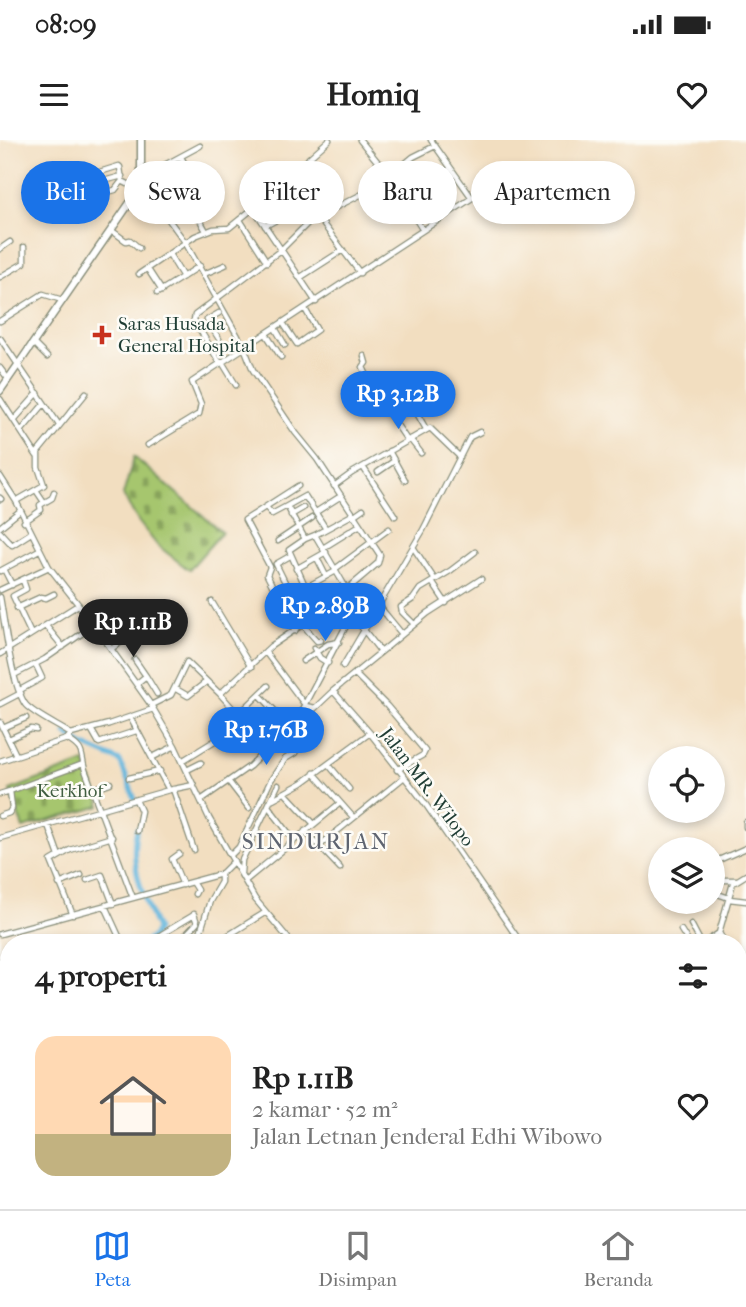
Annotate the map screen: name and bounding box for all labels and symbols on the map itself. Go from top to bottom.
place label: Saras Husada General Hospital [118,313,255,357]
marker: Saras Husada General Hospital [92,325,112,345]
pin: Rp 3.12B [326,372,470,431]
pin: Rp 2.89B [253,584,397,643]
pin: Rp 1.11B [61,600,205,659]
pin: Rp 1.76B [194,708,338,767]
street label: Jalan MR. Wilopo [374,722,479,851]
park label: Kerkhof [37,780,107,802]
district label: SINDURJAN [242,828,390,855]

